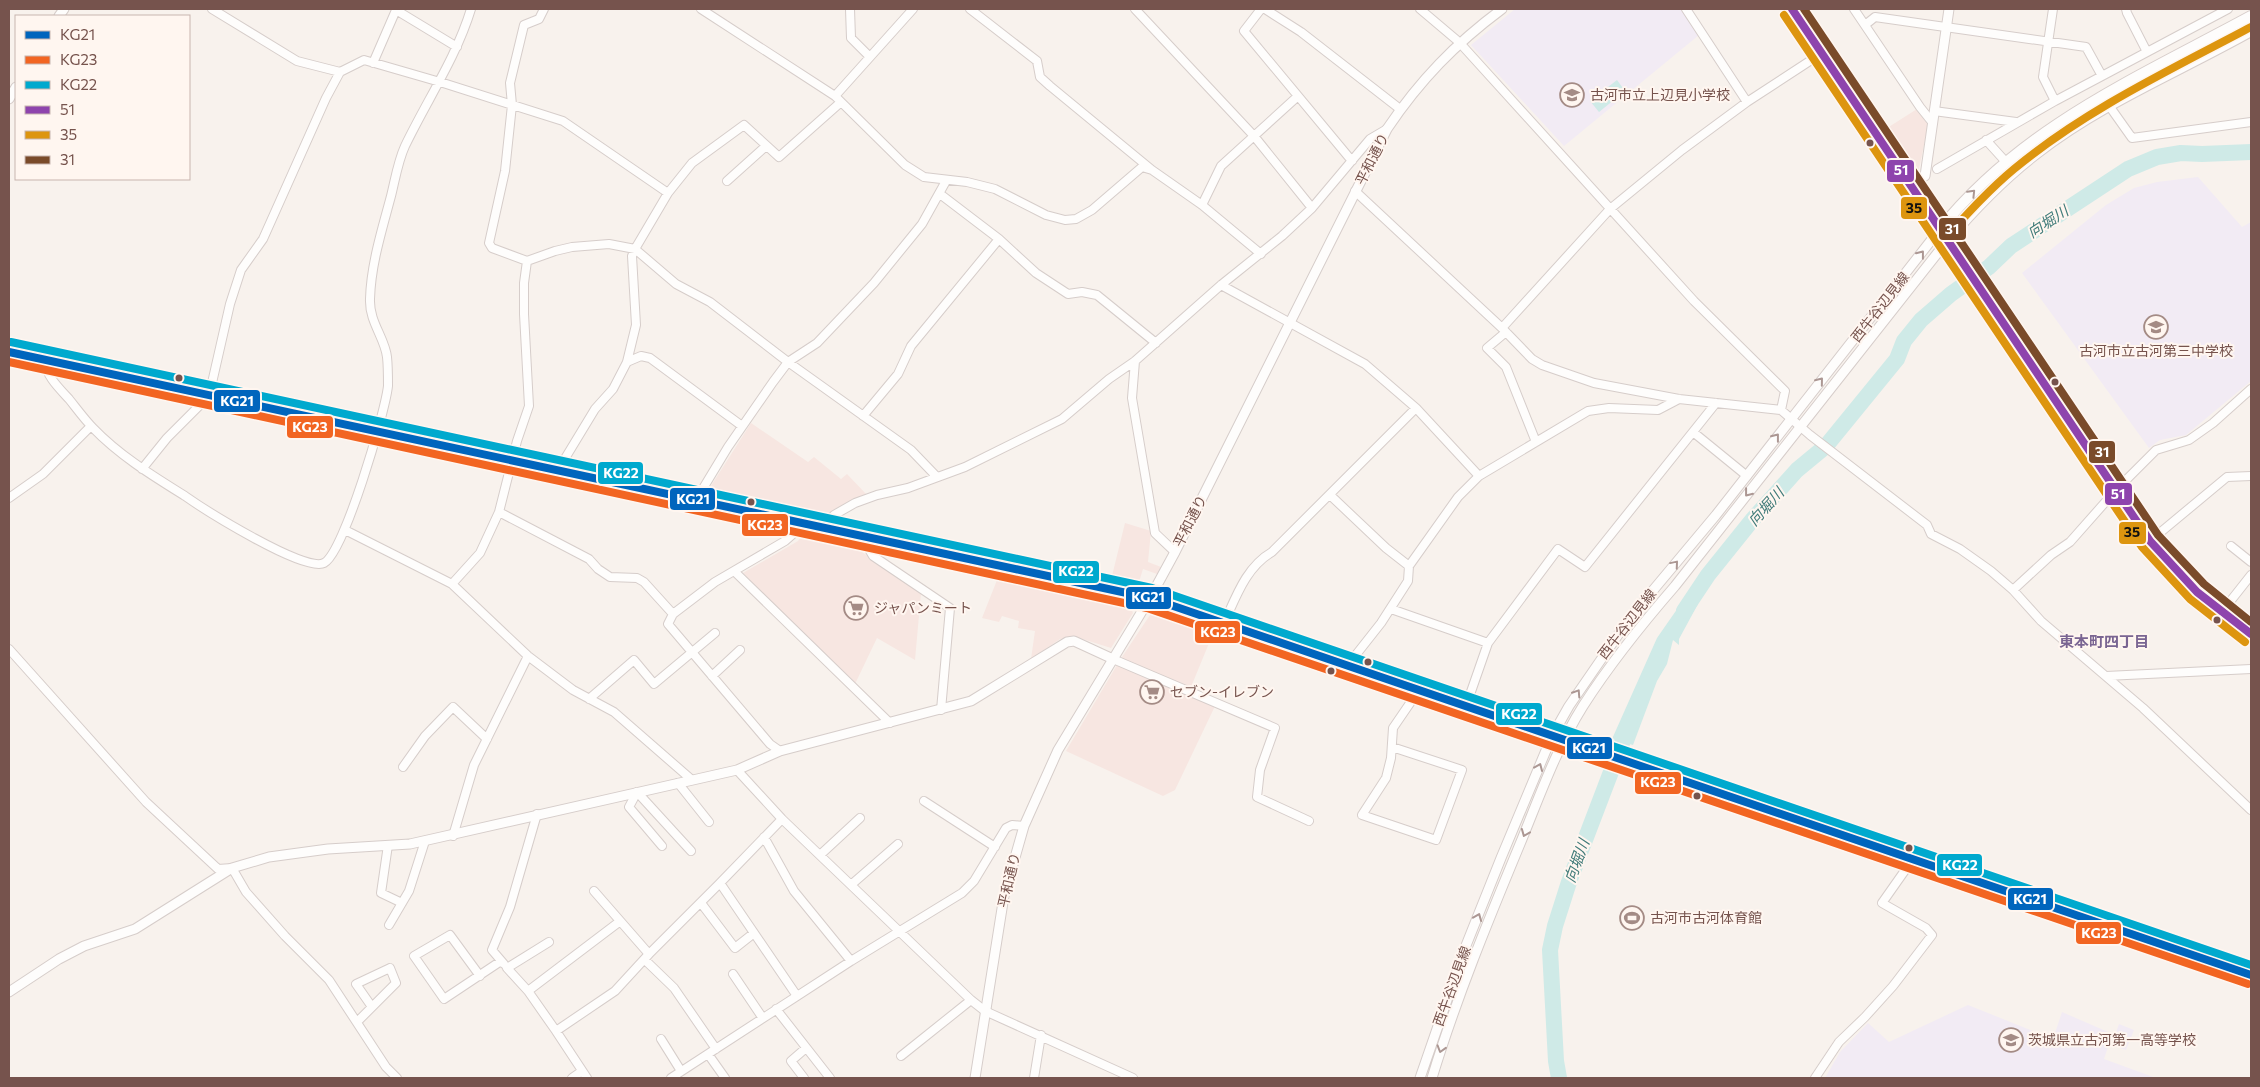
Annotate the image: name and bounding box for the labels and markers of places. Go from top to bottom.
school or university icon: 古河市立上辺見小学校 [1559,82,1585,108]
place label: 古河市立上辺見小学校 [1590,86,1730,103]
unlabelled marker [1865,138,1875,148]
school or university icon: 古河市立古河第三中学校 [2143,314,2169,340]
place label: 古河市立古河第三中学校 [2079,342,2233,359]
unlabelled marker [174,373,184,383]
unlabelled marker [2050,377,2060,387]
unlabelled marker [746,497,756,507]
supermarket icon: ジャパンミート [843,595,869,621]
place label: ジャパンミート [874,599,972,616]
unlabelled marker [2212,615,2222,625]
unlabelled marker [1363,657,1373,667]
unlabelled marker [1326,666,1336,676]
supermarket icon: セブン-イレブン [1139,679,1165,705]
place label: セブン-イレブン [1170,683,1274,700]
unlabelled marker [1692,791,1702,801]
unlabelled marker [1904,843,1914,853]
sports icon: 古河市古河体育館 [1619,905,1645,931]
place label: 古河市古河体育館 [1650,909,1762,926]
school or university icon: 茨城県立古河第一高等学校 [1998,1027,2024,1053]
place label: 茨城県立古河第一高等学校 [2028,1031,2196,1048]

